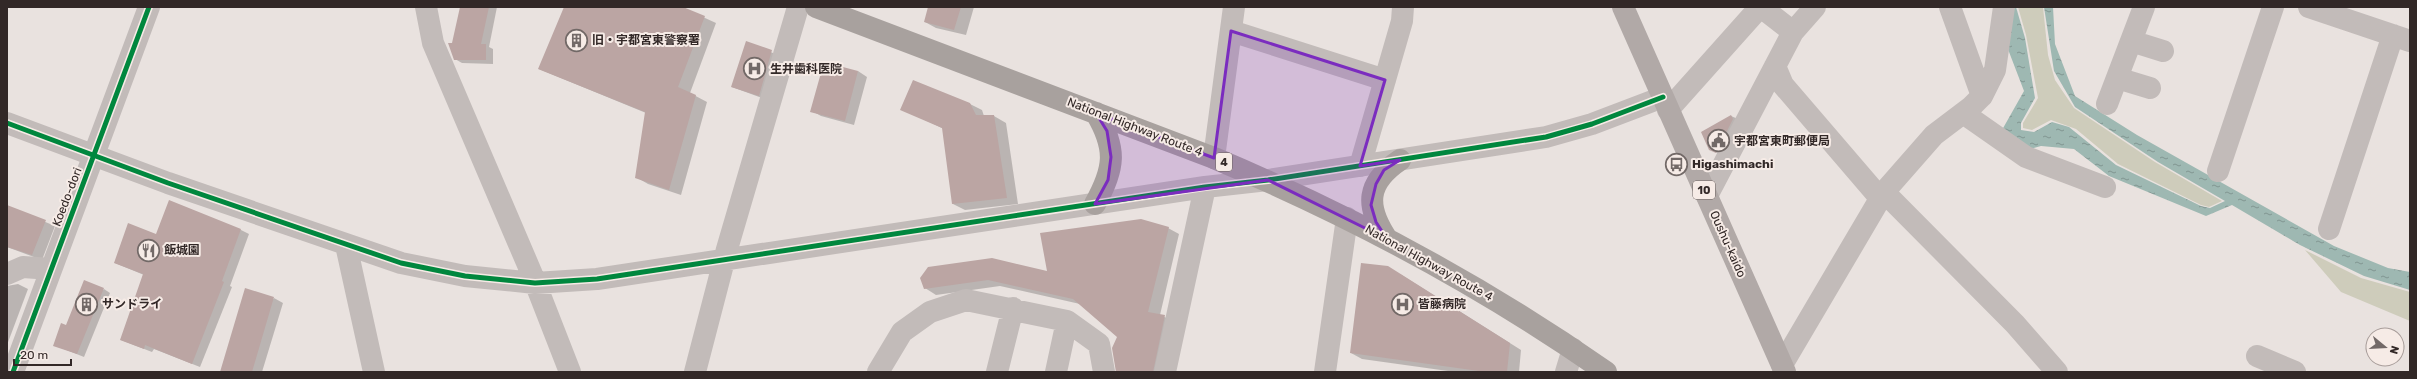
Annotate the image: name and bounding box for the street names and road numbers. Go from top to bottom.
street label: National Highway Route 4 [1065,95,1205,160]
road number: 4 [1216,153,1232,171]
street label: Koedo-dori [49,166,85,228]
road number: 10 [1693,181,1715,199]
street label: Oushu-kaido [1707,209,1749,280]
street label: National Highway Route 4 [1363,222,1496,304]

